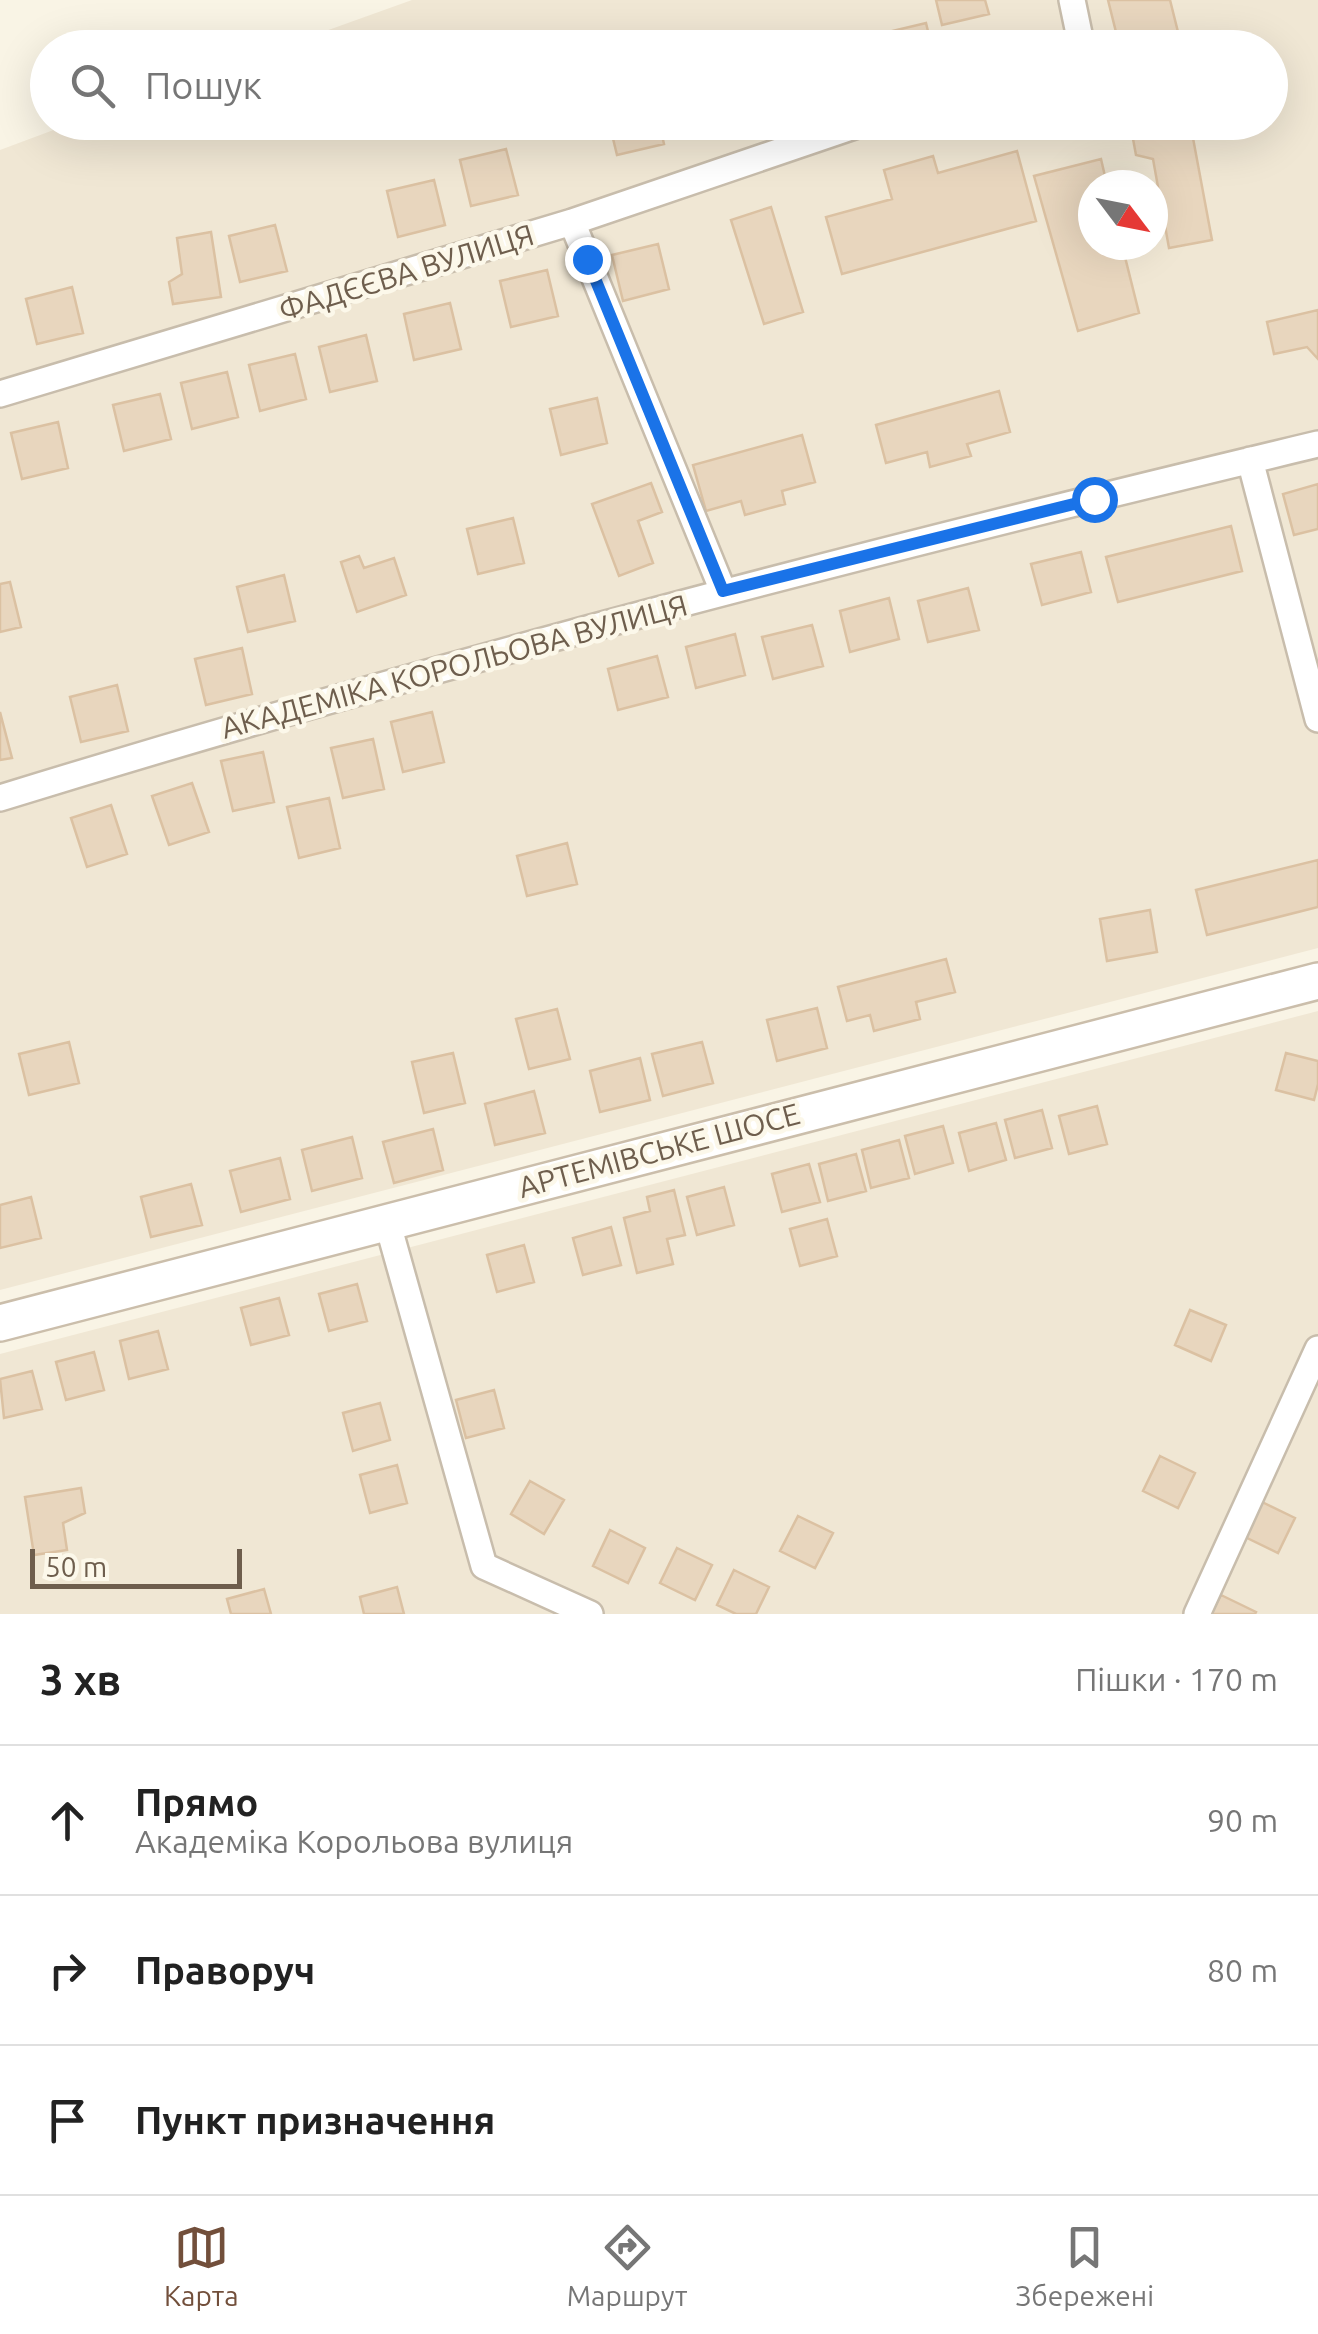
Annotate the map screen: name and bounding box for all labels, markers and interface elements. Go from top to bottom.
search box [30,30,1288,140]
icon: search [65,58,120,113]
text: Пошук [145,64,262,106]
north arrow [1078,170,1168,260]
street label: ФАДЄЄВА ВУЛИЦЯ [274,217,538,327]
route end [565,237,611,283]
route start [1072,477,1118,523]
street label: АКАДЕМІКА КОРОЛЬОВА ВУЛИЦЯ [217,587,691,745]
street label: АРТЕМІВСЬКЕ ШОСЕ [515,1096,803,1204]
scale bar [30,1544,242,1588]
text: 50 m [45,1551,107,1582]
text: 3 хв [40,1656,121,1703]
text: Пішки · 170 m [1075,1661,1278,1697]
text: Прямо [135,1781,258,1823]
icon: ahead [40,1793,95,1848]
text: 90 m [1207,1802,1278,1838]
text: Академіка Корольова вулиця [135,1823,573,1859]
icon: right [40,1943,95,1998]
text: Праворуч [135,1949,315,1991]
text: 80 m [1207,1952,1278,1988]
icon: arrive [40,2093,95,2148]
text: Пункт призначення [135,2099,495,2141]
tab: Карта [164,2220,239,2311]
tab: Маршрут [567,2220,688,2311]
tab: Збережені [1016,2220,1154,2311]

